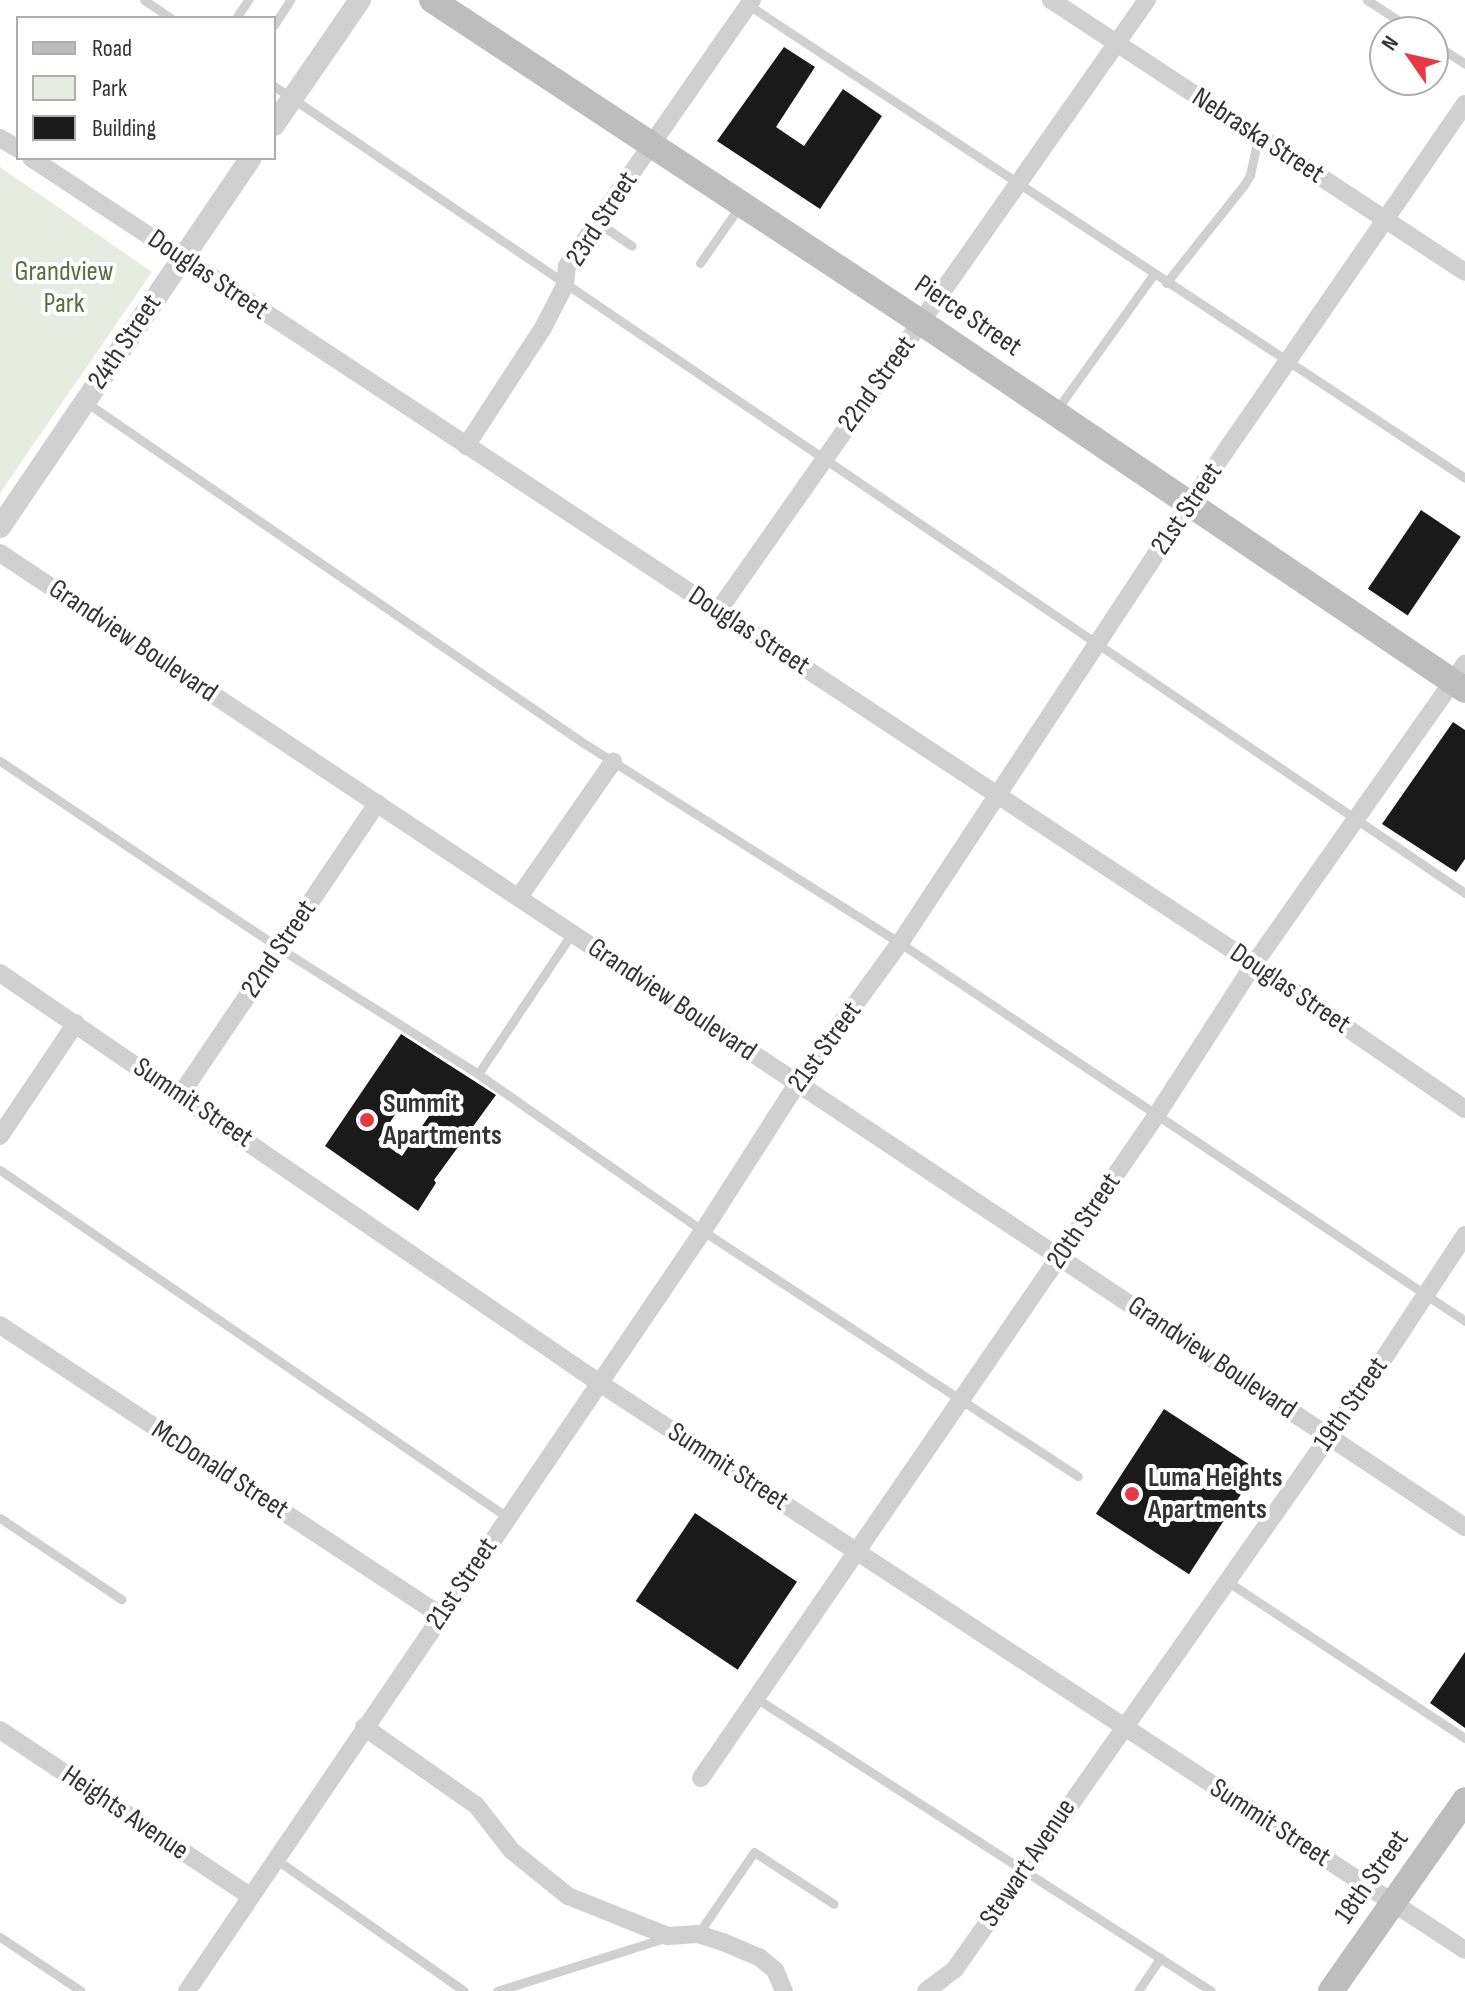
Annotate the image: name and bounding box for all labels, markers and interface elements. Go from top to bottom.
legend [16,16,276,160]
north arrow [1369,16,1449,96]
text: N [1376,31,1405,56]
text: Road [92,34,132,63]
text: Park [92,74,127,103]
street label: Nebraska Street [1186,81,1330,191]
text: Building [92,114,156,143]
street label: 23rd Street [559,165,645,273]
street label: Douglas Street [141,223,275,327]
park label: Grandview Park [15,255,113,321]
street label: Pierce Street [908,268,1028,364]
street label: 24th Street [81,288,169,396]
street label: 22nd Street [831,330,923,438]
street label: 21st Street [1144,457,1230,561]
street label: Grandview Boulevard [42,572,224,710]
street label: Douglas Street [682,579,816,683]
street label: 22nd Street [234,894,324,1004]
street label: Grandview Boulevard [581,931,763,1069]
street label: Douglas Street [1223,937,1357,1041]
street label: 21st Street [781,995,869,1099]
street label: Summit Street [127,1051,259,1155]
place label: Summit Apartments [383,1087,502,1153]
marker: Summit Apartments [358,1111,376,1129]
street label: 20th Street [1040,1167,1128,1275]
street label: Grandview Boulevard [1121,1289,1303,1427]
street label: 19th Street [1307,1351,1395,1457]
street label: McDonald Street [145,1413,295,1527]
street label: Summit Street [661,1416,795,1518]
place label: Luma Heights Apartments [1148,1461,1283,1527]
marker: Luma Heights Apartments [1123,1485,1141,1503]
street label: 21st Street [419,1532,505,1636]
street label: Heights Avenue [55,1758,195,1868]
street label: Summit Street [1203,1772,1337,1874]
street label: Stewart Avenue [973,1792,1083,1934]
street label: 18th Street [1328,1824,1416,1930]

